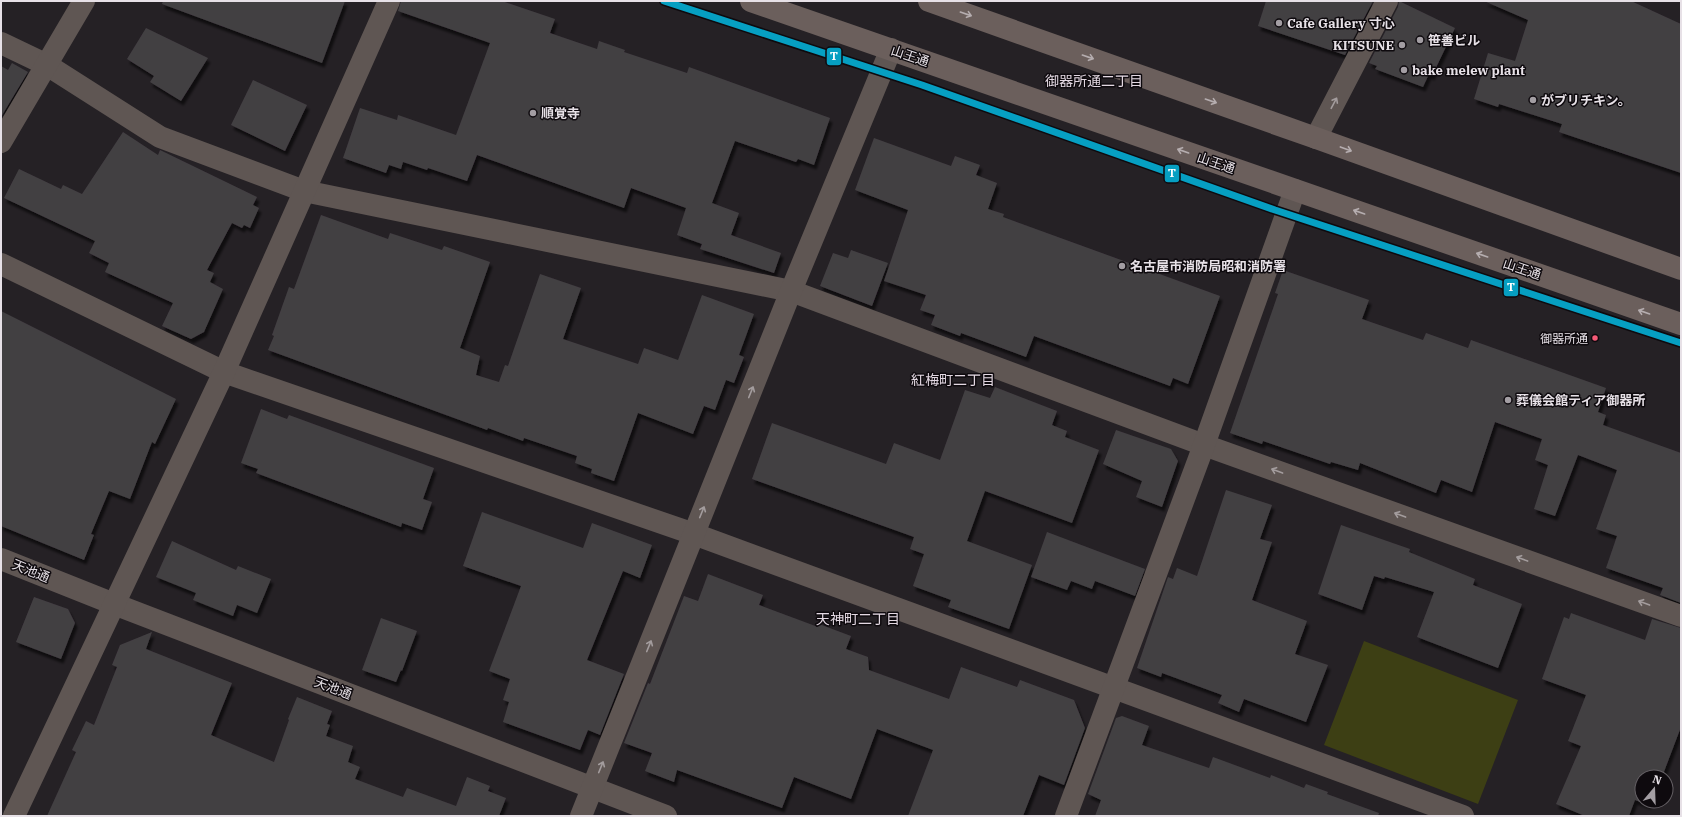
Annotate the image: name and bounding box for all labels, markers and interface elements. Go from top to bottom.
one-way arrow [959,11,972,18]
place label: Cafe Gallery 寸心 [1287,15,1395,32]
marker: Cafe Gallery 寸心 [1274,18,1284,28]
place label: 笹善ビル [1428,32,1480,49]
marker: 笹善ビル [1415,35,1425,45]
place label: KITSUNE [1333,37,1394,54]
marker: KITSUNE [1397,40,1407,50]
street label: 山王通 [889,42,931,70]
line badge: T [826,47,842,66]
text: T [830,49,838,63]
one-way arrow [1082,54,1094,62]
place label: bake melew plant [1412,62,1525,79]
marker: bake melew plant [1399,65,1409,75]
district label: 御器所通二丁目 [1045,72,1143,90]
place label: がブリチキン。 [1541,92,1631,109]
marker: がブリチキン。 [1528,95,1538,105]
one-way arrow [1204,97,1216,105]
one-way arrow [1331,97,1338,109]
place label: 順覚寺 [541,105,580,122]
marker: 順覚寺 [528,108,538,118]
one-way arrow [1340,145,1352,153]
one-way arrow [1178,147,1190,155]
street label: 山王通 [1195,149,1237,177]
line badge: T [1164,164,1180,183]
text: T [1168,166,1176,180]
one-way arrow [1353,208,1365,216]
one-way arrow [1475,251,1488,258]
street label: 山王通 [1501,255,1543,283]
place label: 名古屋市消防局昭和消防署 [1130,258,1286,275]
marker: 名古屋市消防局昭和消防署 [1117,261,1127,271]
line badge: T [1503,278,1519,297]
text: T [1507,280,1515,294]
one-way arrow [1639,307,1651,315]
place label: 御器所通 [1540,331,1588,346]
marker: 御器所通 [1590,333,1600,343]
district label: 紅梅町二丁目 [911,371,995,389]
one-way arrow [747,386,755,398]
place label: 葬儀会館ティア御器所 [1516,392,1645,409]
marker: 葬儀会館ティア御器所 [1503,395,1513,405]
one-way arrow [1271,467,1284,474]
one-way arrow [699,507,707,519]
one-way arrow [1394,510,1406,518]
one-way arrow [1516,554,1528,562]
street label: 天池通 [10,556,52,586]
one-way arrow [1639,598,1651,606]
district label: 天神町二丁目 [816,610,900,628]
one-way arrow [646,641,653,653]
street label: 天池通 [312,673,354,703]
one-way arrow [597,761,605,773]
north arrow [1634,769,1674,809]
text: N [1651,772,1664,788]

